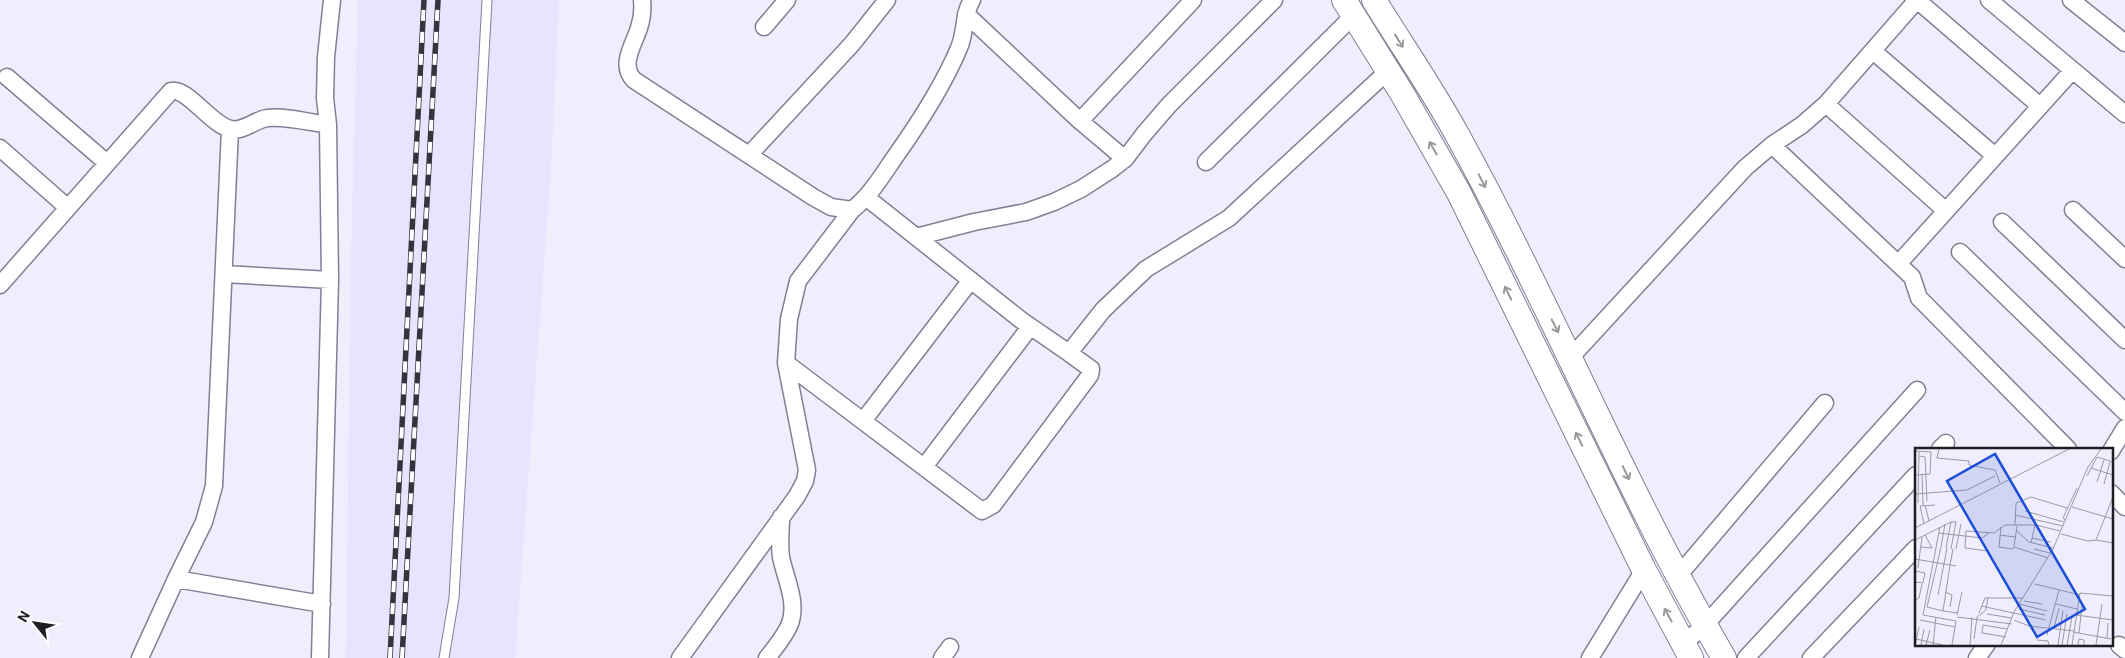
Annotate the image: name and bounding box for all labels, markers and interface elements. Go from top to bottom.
one-way arrow [1395,34,1405,48]
one-way arrow [1428,141,1438,156]
one-way arrow [1477,174,1487,189]
one-way arrow [1503,286,1512,301]
one-way arrow [1551,318,1560,333]
one-way arrow [1574,431,1584,446]
inset map [1915,448,2112,646]
one-way arrow [1621,465,1631,480]
north arrow [10,598,60,648]
text: N [14,608,33,625]
one-way arrow [1663,608,1672,623]

